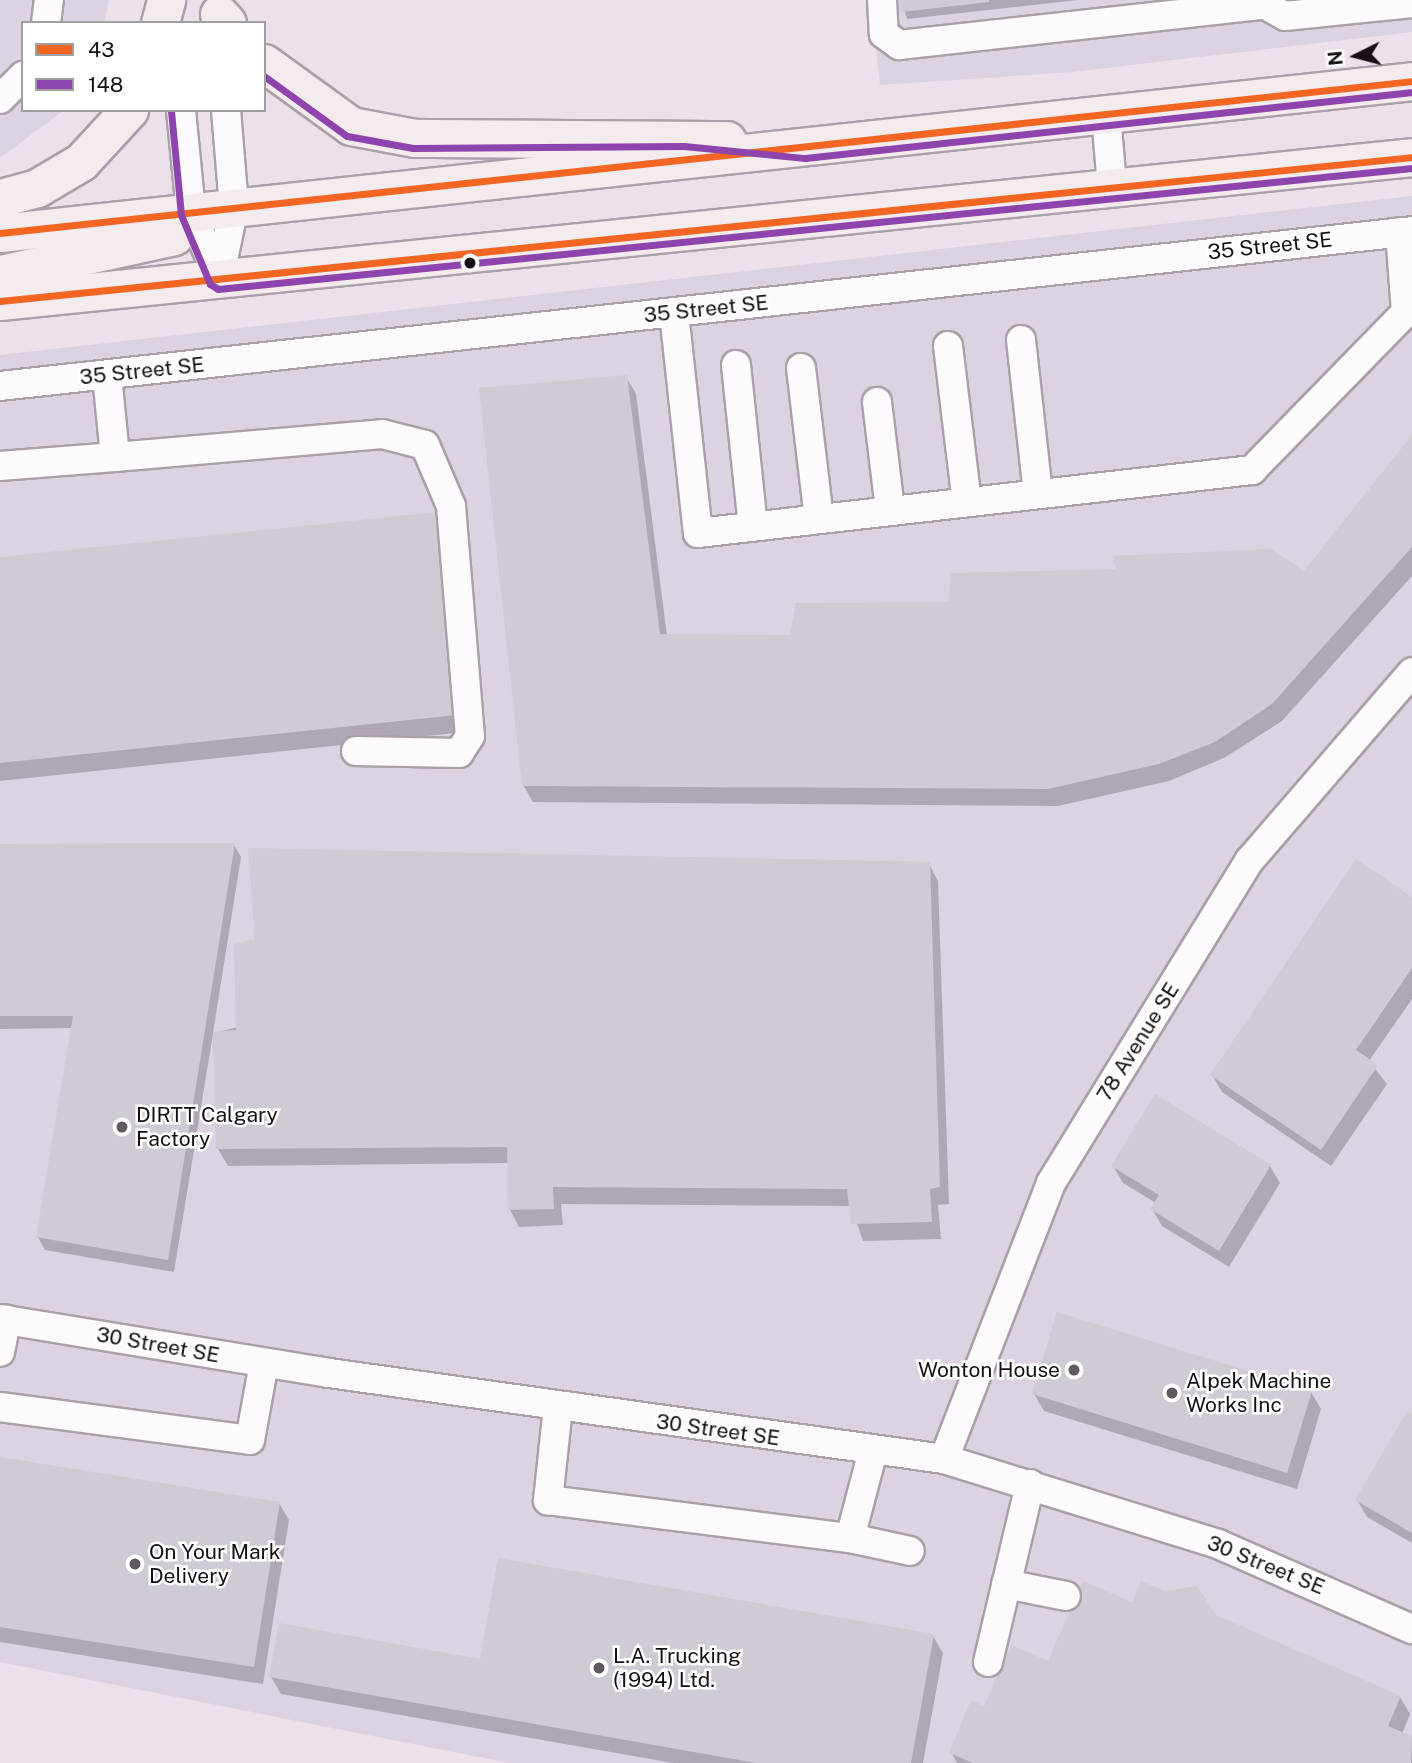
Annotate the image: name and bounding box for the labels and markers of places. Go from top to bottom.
unlabelled marker [463,256,477,270]
place label: DIRTT Calgary Factory [136,1102,278,1152]
marker: DIRTT Calgary Factory [114,1119,130,1135]
place label: Wonton House [918,1357,1060,1383]
marker: Wonton House [1066,1362,1082,1378]
place label: Alpek Machine Works Inc [1186,1368,1331,1418]
marker: Alpek Machine Works Inc [1164,1385,1180,1401]
place label: On Your Mark Delivery [149,1539,281,1589]
marker: On Your Mark Delivery [127,1556,143,1572]
place label: L.A. Trucking (1994) Ltd. [613,1643,741,1693]
marker: L.A. Trucking (1994) Ltd. [591,1660,607,1676]

